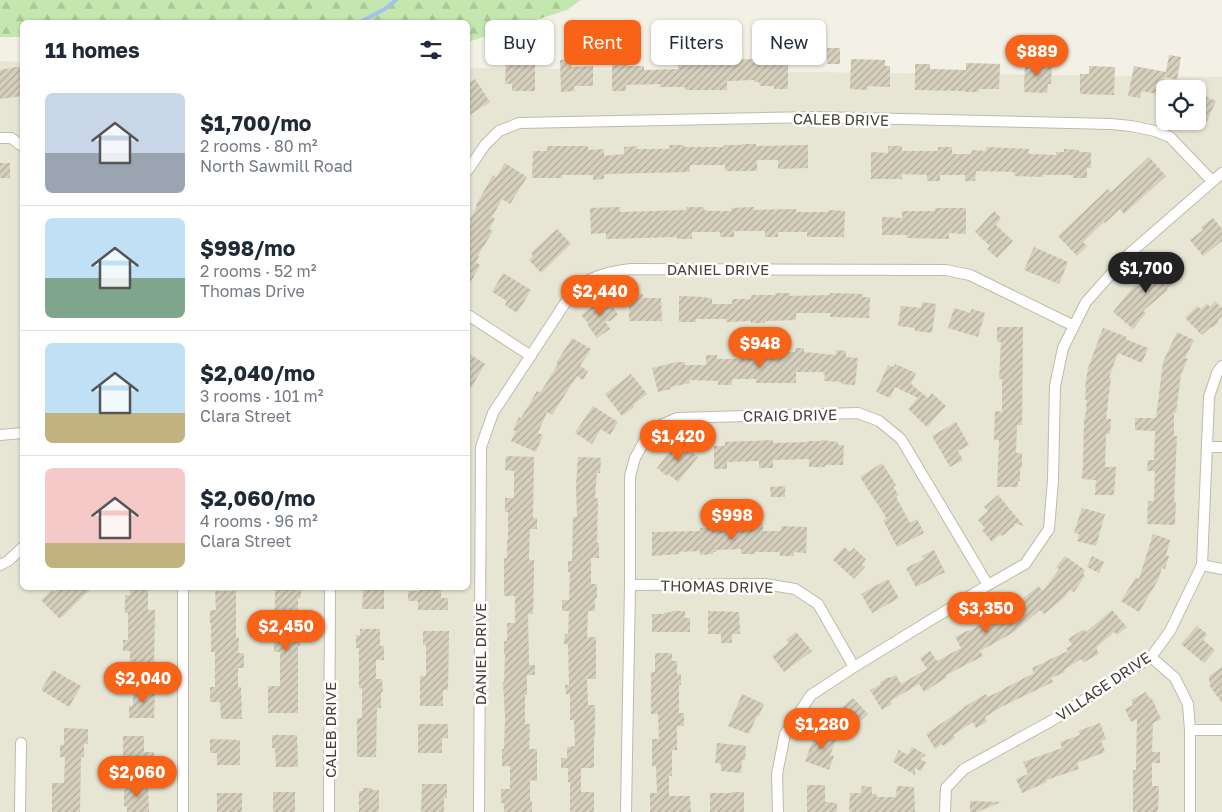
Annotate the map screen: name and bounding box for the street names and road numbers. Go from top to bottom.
street label: CALEB DRIVE [793,109,889,129]
street label: DANIEL DRIVE [667,260,769,278]
street label: CRAIG DRIVE [743,405,837,425]
street label: THOMAS DRIVE [661,576,773,596]
street label: DANIEL DRIVE [471,603,489,705]
street label: VILLAGE DRIVE [1052,648,1154,724]
street label: CALEB DRIVE [321,682,339,778]

